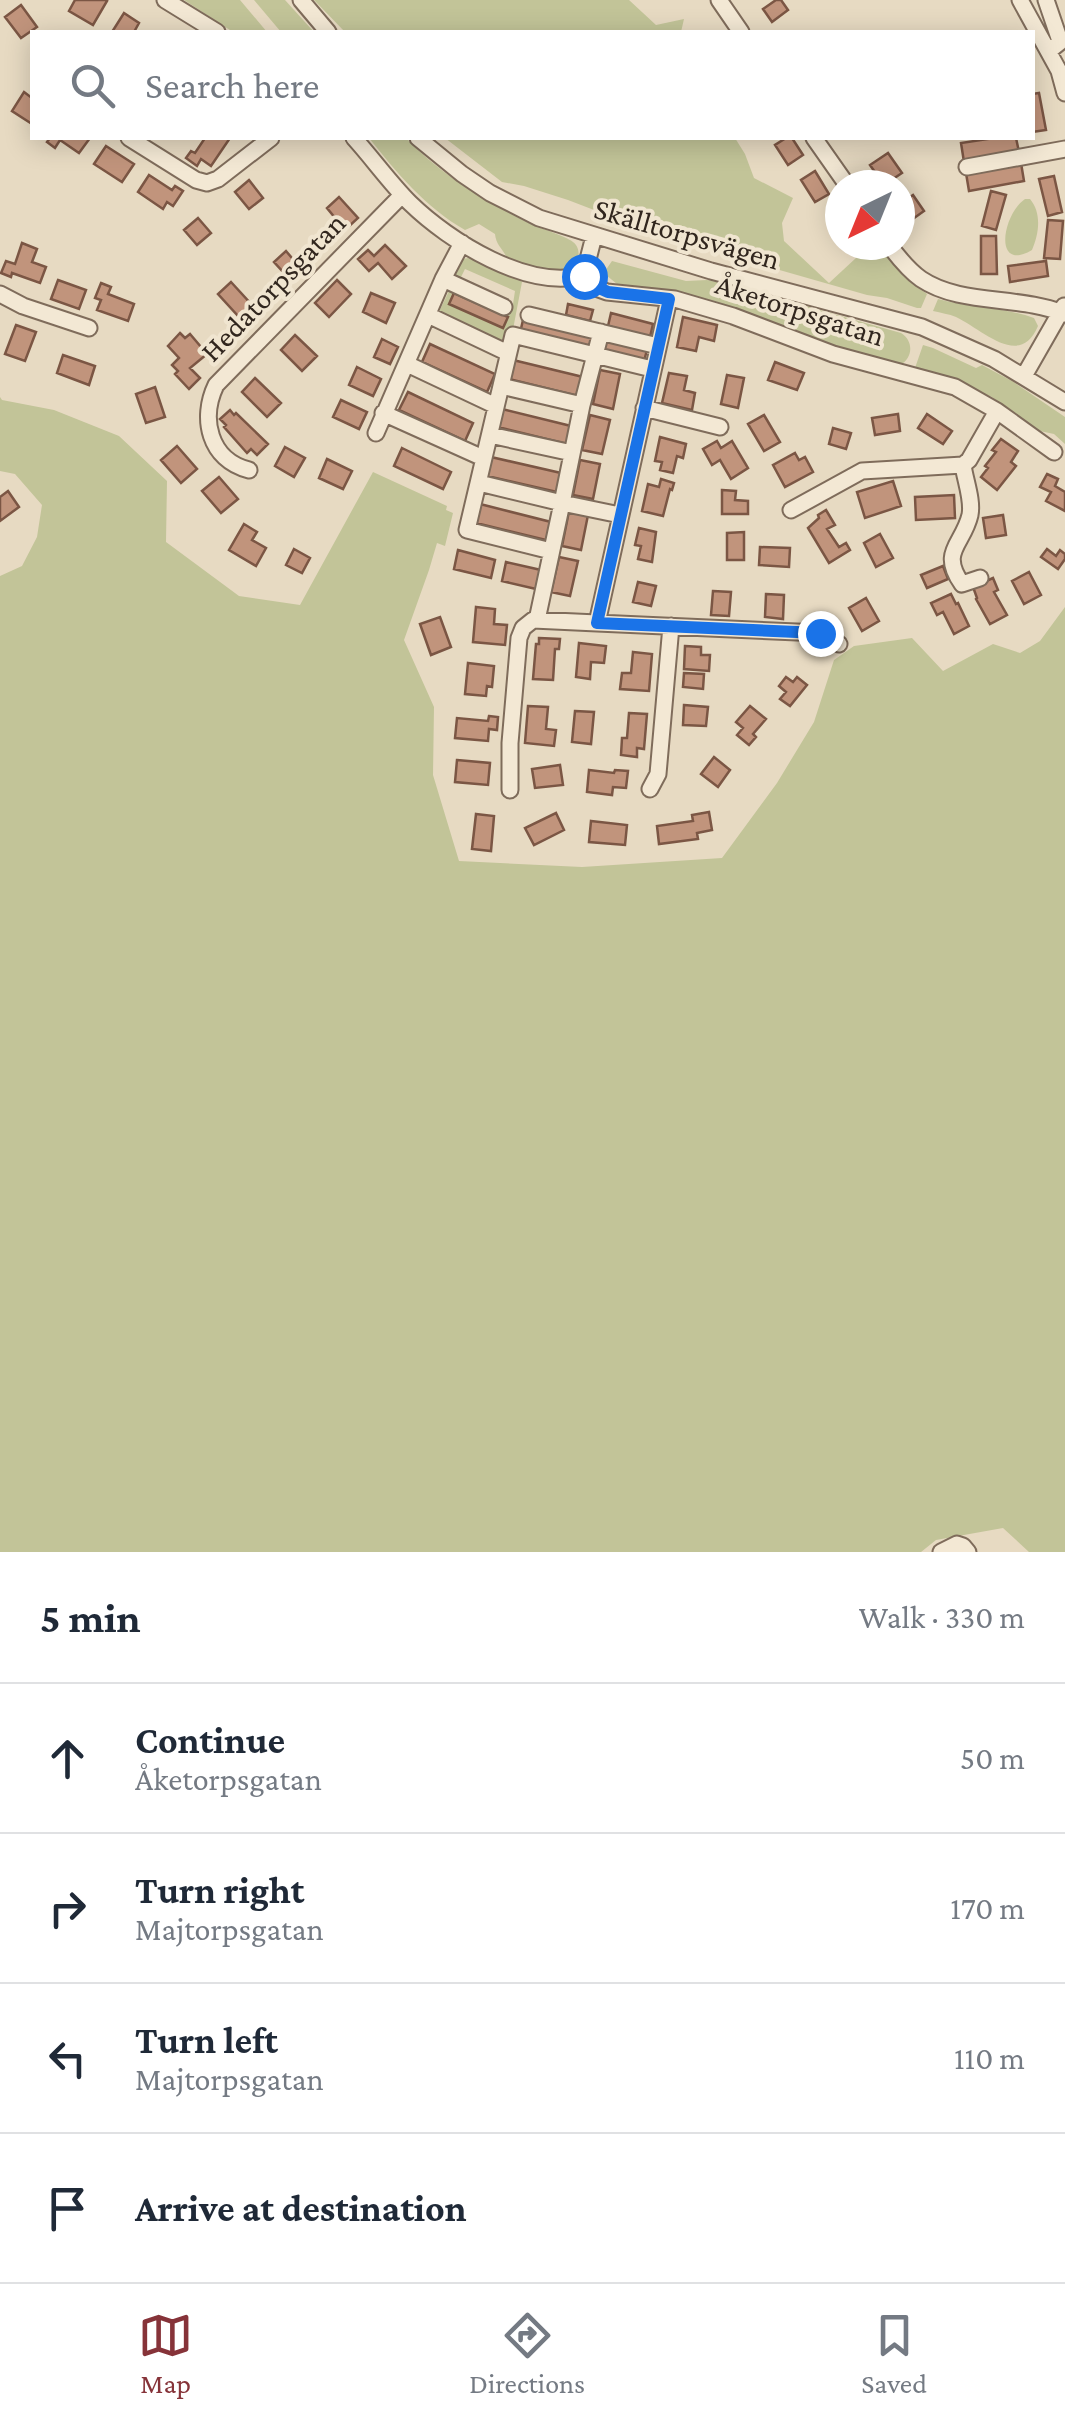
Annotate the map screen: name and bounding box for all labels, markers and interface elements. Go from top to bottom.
search box [30,30,1035,140]
icon: search [65,58,120,113]
text: Search here [145,64,319,106]
north arrow [825,170,915,260]
street label: Skälltorpsvägen [590,191,784,277]
street label: Hedatorpsgatan [194,206,352,368]
route start [562,254,608,300]
street label: Åketorpsgatan [711,267,889,353]
route end [798,611,844,657]
text: 5 min [40,1594,141,1641]
text: Walk · 330 m [859,1599,1025,1635]
text: Continue [135,1719,285,1761]
icon: ahead [40,1731,95,1786]
text: 50 m [960,1740,1025,1776]
text: Åketorpsgatan [135,1761,322,1797]
text: Turn right [135,1869,304,1911]
icon: right [40,1881,95,1936]
text: 170 m [950,1890,1025,1926]
text: Majtorpsgatan [135,1911,324,1947]
text: Turn left [135,2019,278,2061]
icon: left [40,2031,95,2086]
text: 110 m [954,2040,1025,2076]
text: Majtorpsgatan [135,2061,324,2097]
icon: arrive [40,2181,95,2236]
text: Arrive at destination [135,2187,467,2229]
tab: Map [138,2308,193,2399]
tab: Directions [469,2308,585,2399]
tab: Saved [861,2308,927,2399]

